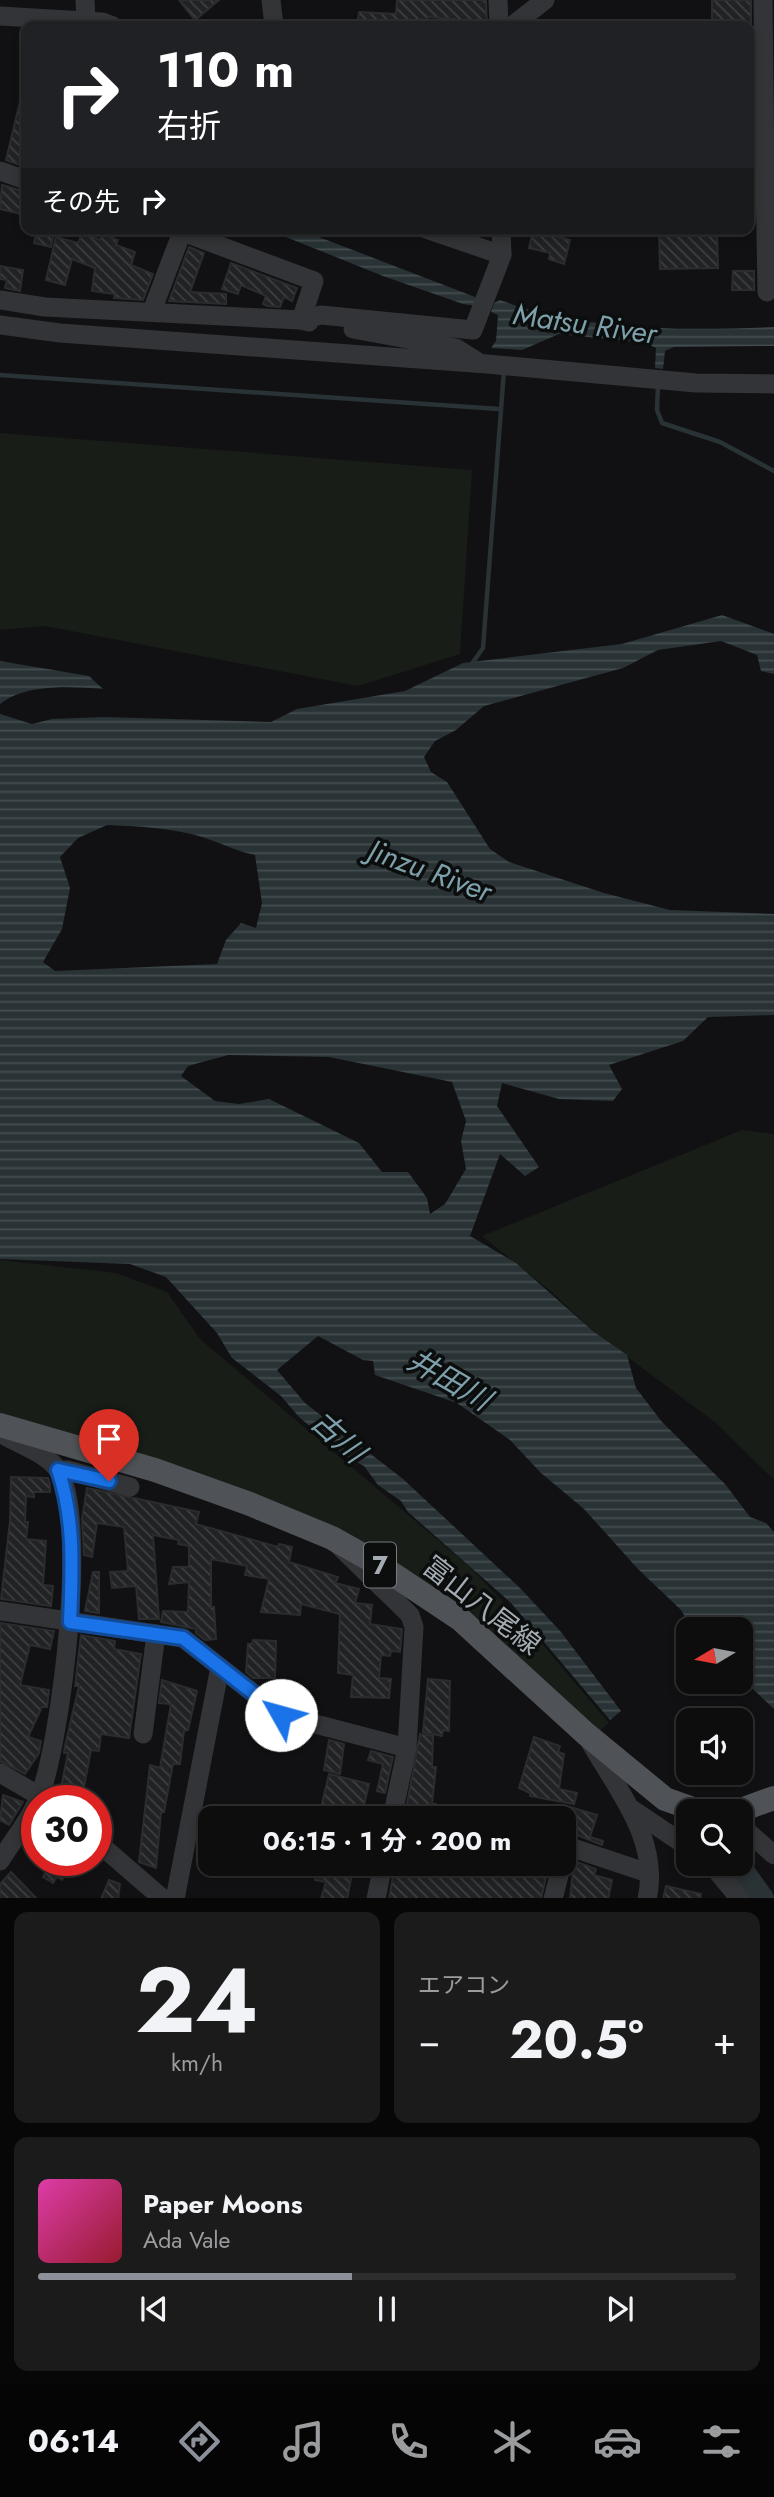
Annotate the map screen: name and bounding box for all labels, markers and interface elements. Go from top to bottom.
text: 110 m [157,35,294,105]
icon: right [42,49,133,140]
text: 右折 [157,103,221,149]
icon: right [134,182,172,220]
text: その先 [42,183,120,221]
water label: Matsu River [511,292,662,355]
water label: Jinzu River [358,827,500,913]
water label: 井田川 [400,1338,502,1422]
water label: 古川 [302,1401,377,1475]
pin [79,1409,139,1481]
icon: arrive [90,1420,128,1458]
road number: 7 [364,1542,396,1588]
street label: 富山八尾線 [414,1546,549,1665]
north arrow [676,1617,752,1694]
map controls [676,1617,753,1876]
position arrow [244,1678,318,1752]
button: sound [676,1708,753,1785]
speed limit sign: 30 [21,1785,112,1876]
button: search [676,1799,753,1876]
text: 06:15 · 1 分 · 200 m [263,1822,511,1860]
text: 24 [135,1935,259,2066]
text: エアコン [418,1968,510,2002]
text: 20.5° [509,2002,644,2078]
text: − [418,2013,440,2068]
text: + [713,2013,736,2068]
text: km/h [171,2046,223,2080]
text: Paper Moons [143,2185,303,2223]
text: Ada Vale [143,2223,230,2257]
icon: previous [135,2290,173,2328]
icon: pause [368,2290,406,2328]
icon: next [601,2290,639,2328]
icon: directions [175,2417,224,2466]
icon: music [279,2417,328,2466]
icon: phone [384,2417,433,2466]
icon: climate [488,2417,537,2466]
icon: car [593,2417,642,2466]
icon: filters [697,2417,746,2466]
text: 06:14 [28,2418,119,2464]

